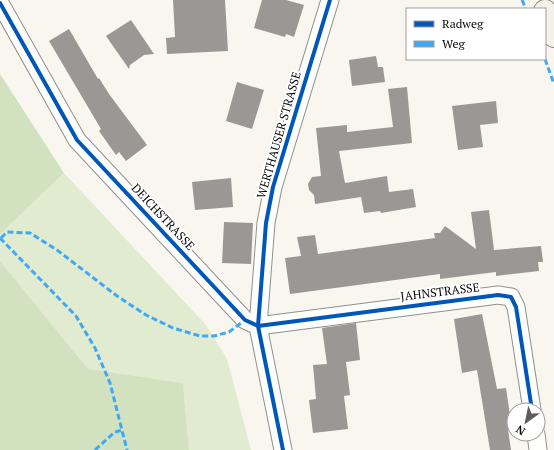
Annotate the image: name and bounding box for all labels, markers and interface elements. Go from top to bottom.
legend [406,8,546,60]
text: Radweg [442,16,484,31]
text: Weg [442,36,465,51]
street label: WERTHAUSER STRASSE [253,70,304,200]
street label: DEICHSTRASSE [129,180,198,253]
street label: JAHNSTRASSE [400,279,480,304]
north arrow [506,402,546,442]
text: N [513,422,528,439]

